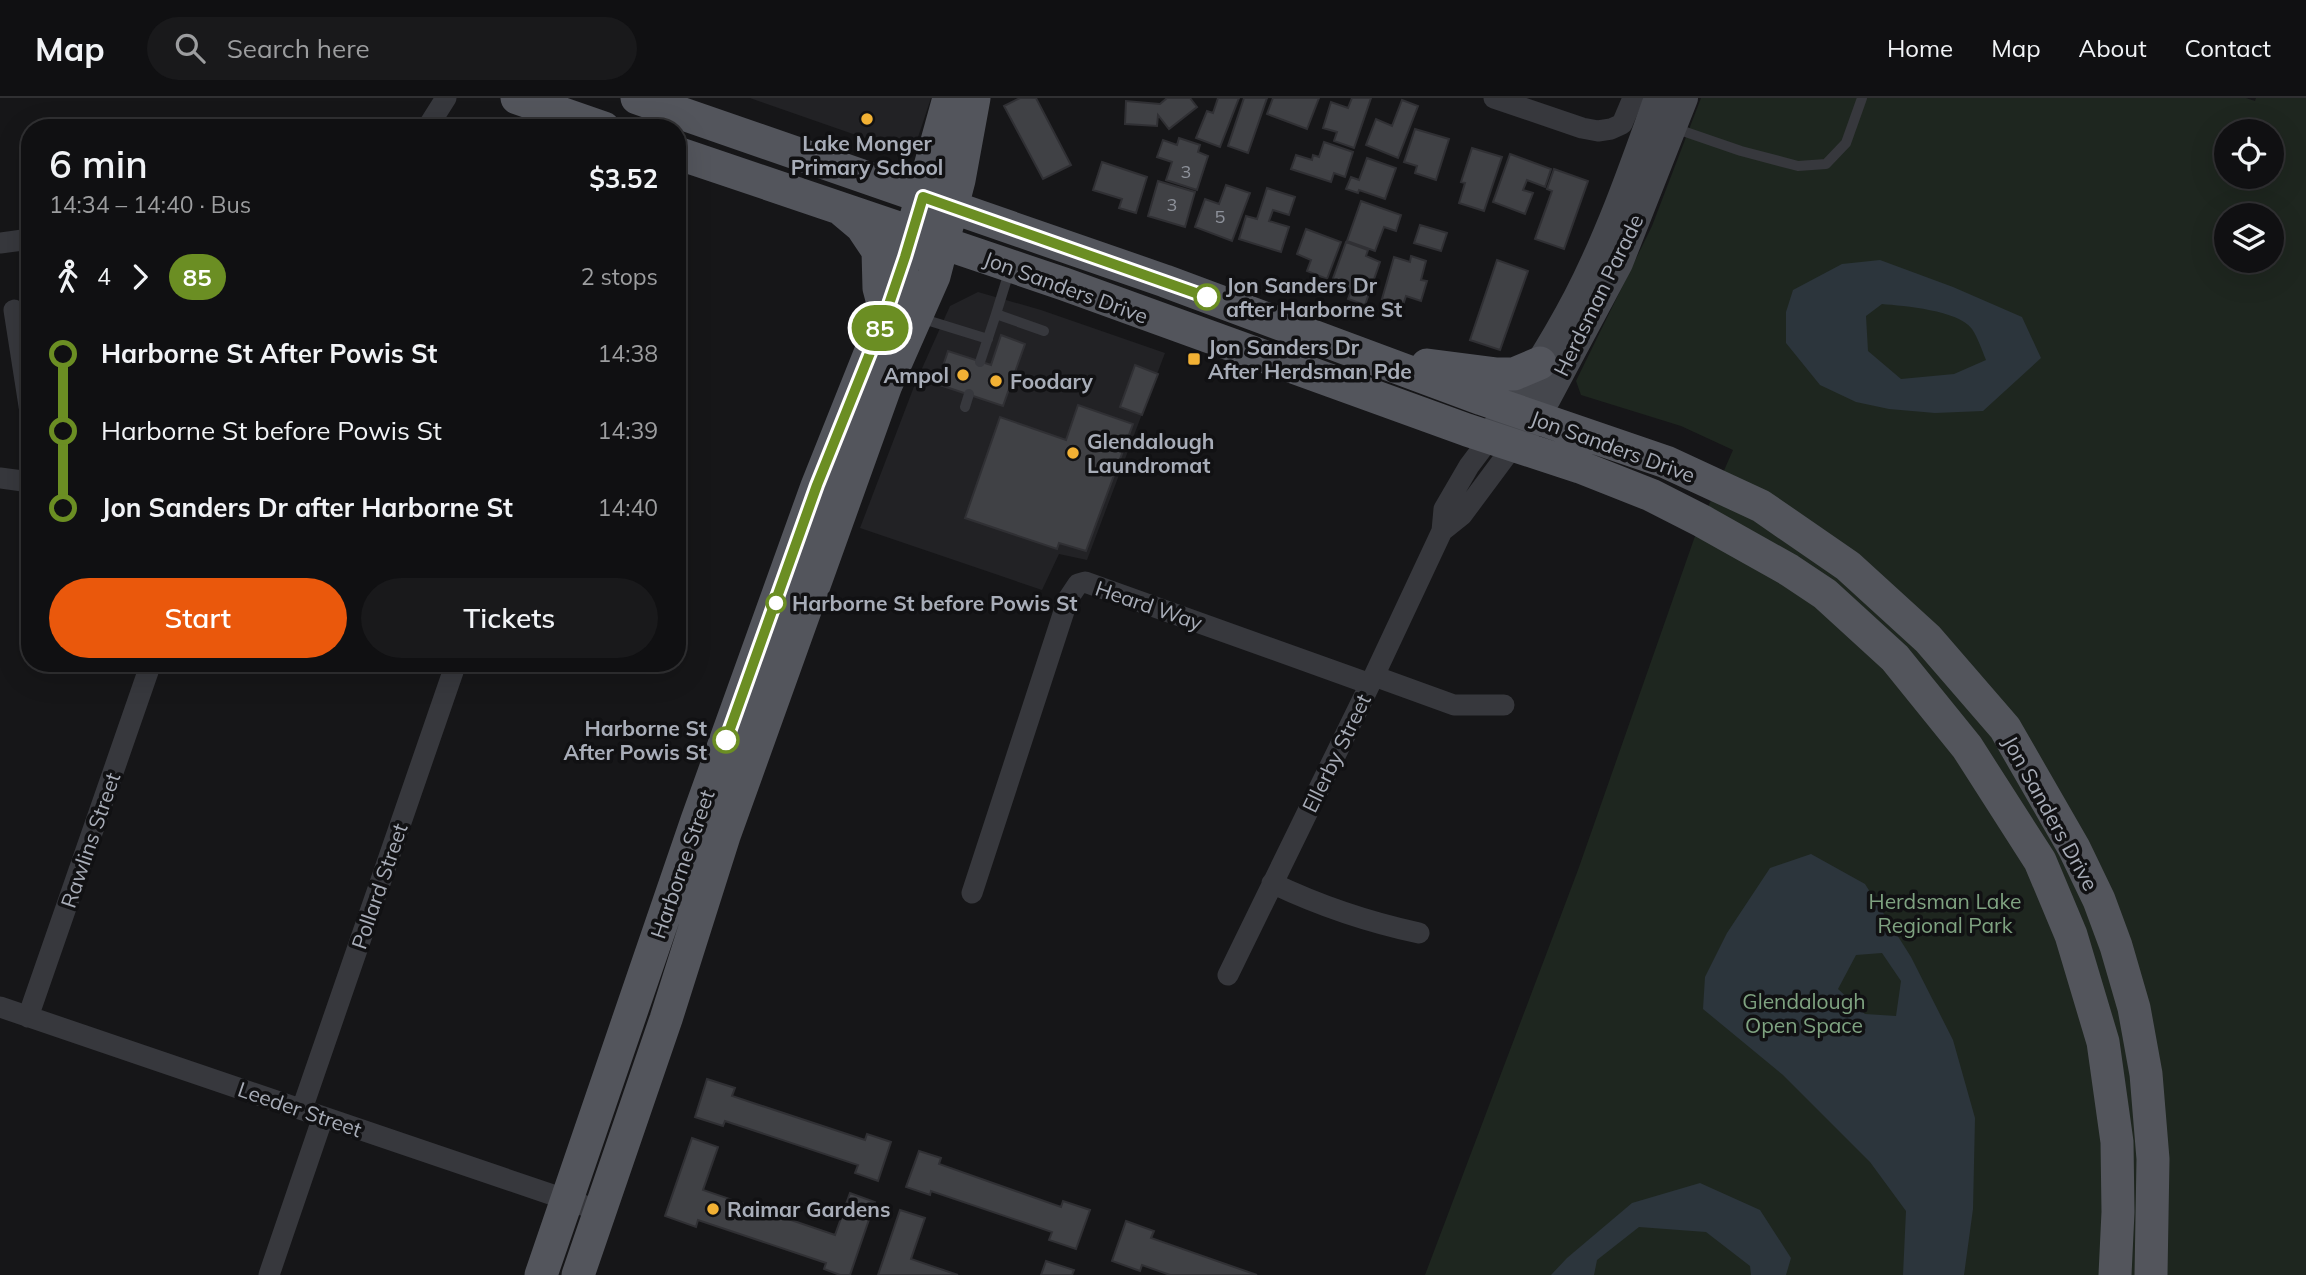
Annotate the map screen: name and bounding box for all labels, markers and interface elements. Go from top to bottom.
search box [147,17,637,80]
text: Map [35,28,105,69]
icon: search [171,29,209,67]
text: Search here [227,32,370,65]
text: Home [1887,33,1953,63]
text: Map [1991,33,2041,63]
text: About [2079,33,2147,63]
text: Contact [2185,33,2271,63]
marker: Lake Monger Primary School [859,111,875,127]
map controls [2214,119,2284,273]
button: locate [2214,119,2284,189]
place label: Lake Monger Primary School [791,130,943,180]
text: 6 min [49,140,148,188]
house number: 3 [1181,160,1191,183]
text: $3.52 [589,162,658,195]
text: 14:34 – 14:40 · Bus [49,190,251,219]
house number: 3 [1167,193,1177,216]
button: layers [2214,203,2284,273]
house number: 5 [1215,205,1226,228]
street label: Herdsman Parade [1548,210,1648,380]
street label: Jon Sanders Drive [980,245,1152,329]
icon: walk [49,258,87,296]
icon: forward [121,258,159,296]
text: 4 [97,262,111,291]
text: 85 [183,262,212,292]
text: 2 stops [581,262,658,291]
place label: Jon Sanders Dr after Harborne St [1226,272,1402,322]
marker: Jon Sanders Dr after Harborne St [1194,284,1220,310]
line badge: 85 [848,305,912,351]
text: 85 [866,313,894,343]
place label: Jon Sanders Dr After Herdsman Pde [1208,334,1412,384]
text: Harborne St After Powis St [101,337,437,370]
text: 14:38 [598,339,658,368]
marker: Jon Sanders Dr After Herdsman Pde [1186,351,1202,367]
place label: Ampol [883,362,949,388]
marker: Ampol [955,367,971,383]
place label: Foodary [1010,368,1093,394]
marker: Foodary [988,373,1004,389]
street label: Jon Sanders Drive [1527,404,1699,488]
text: Harborne St before Powis St [101,414,442,447]
text: 14:39 [598,416,658,445]
place label: Glendalough Laundromat [1087,428,1214,478]
marker: Glendalough Laundromat [1065,445,1081,461]
text: Jon Sanders Dr after Harborne St [101,491,513,524]
text: 14:40 [598,493,658,522]
street label: Heard Way [1092,575,1206,635]
button: Start [49,578,347,658]
button: Tickets [361,578,658,658]
place label: Harborne St before Powis St [792,590,1077,616]
marker: Harborne St before Powis St [766,593,786,613]
street label: Ellerby Street [1296,690,1376,816]
place label: Harborne St After Powis St [564,715,707,765]
marker: Harborne St After Powis St [713,727,739,753]
street label: Jon Sanders Drive [1998,731,2104,895]
street label: Rawlins Street [55,769,125,911]
street label: Harborne Street [644,786,720,942]
street label: Pollard Street [345,820,413,952]
park label: Herdsman Lake Regional Park [1869,888,2021,938]
park label: Glendalough Open Space [1742,988,1866,1038]
street label: Leeder Street [235,1076,365,1142]
place label: Raimar Gardens [727,1196,890,1222]
marker: Raimar Gardens [705,1201,721,1217]

